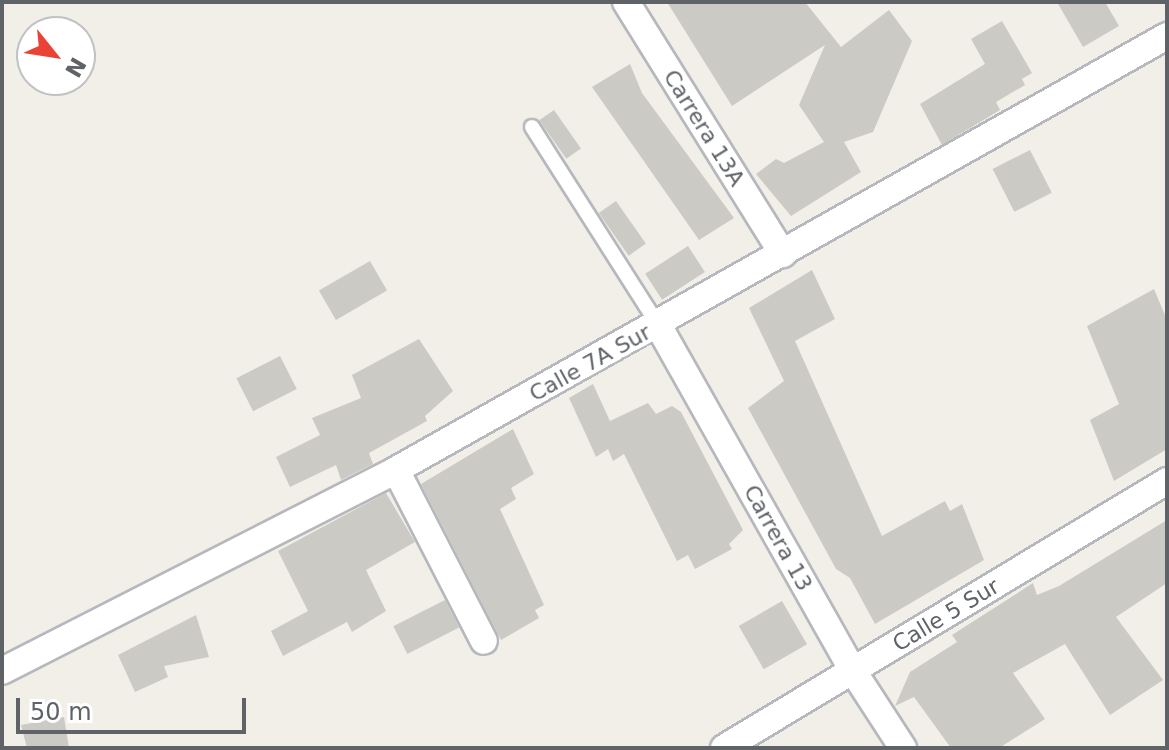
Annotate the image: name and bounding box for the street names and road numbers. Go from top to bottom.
street label: Carrera 13A [658,65,750,191]
street label: Calle 7A Sur [525,319,655,407]
street label: Carrera 13 [738,480,818,596]
street label: Calle 5 Sur [888,573,1004,657]

